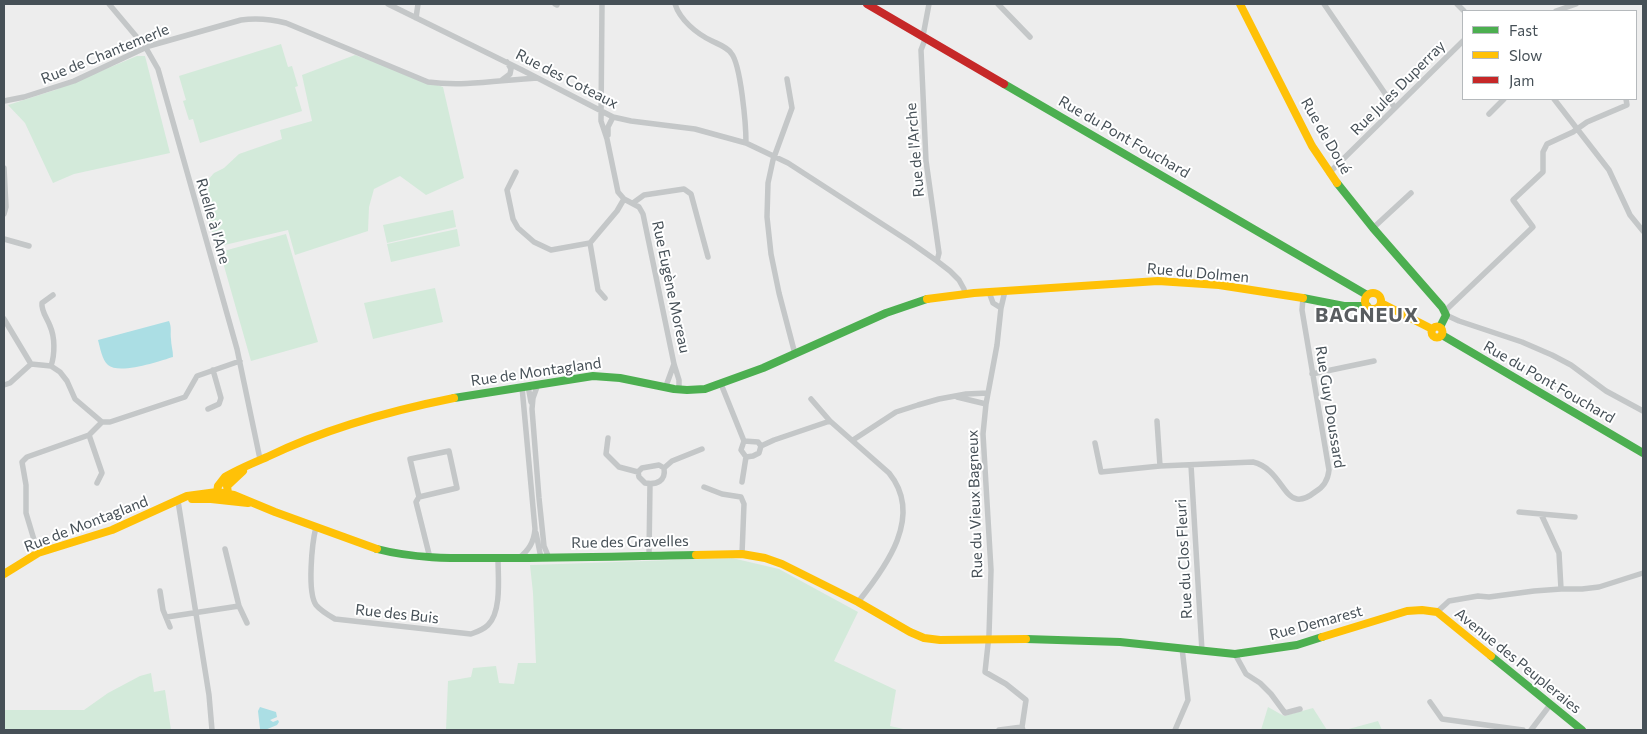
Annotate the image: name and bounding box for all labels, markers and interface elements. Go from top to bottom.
legend [1462,10,1637,100]
street label: Rue de Chantemerle [38,20,172,88]
text: Fast [1509,21,1538,39]
street label: Rue Jules Duperray [1347,37,1449,139]
street label: Rue des Coteaux [513,45,621,113]
text: Slow [1509,46,1542,64]
text: Jam [1509,71,1534,89]
street label: Rue du Pont Fouchard [1055,92,1193,182]
street label: Rue de Doué [1297,95,1355,177]
street label: Rue de l'Arche [902,102,928,198]
street label: Ruelle à l'Ane [192,176,234,266]
street label: Rue Eugène Moreau [648,219,694,355]
street label: Rue du Dolmen [1146,260,1250,286]
district label: BAGNEUX [1314,303,1420,327]
street label: Rue du Pont Fouchard [1480,337,1618,427]
street label: Rue Guy Doussard [1311,345,1349,469]
street label: Rue de Montagland [470,354,602,390]
street label: Rue du Vieux Bagneux [963,429,987,579]
street label: Rue de Montagland [21,492,151,556]
street label: Rue du Clos Fleuri [1172,499,1196,619]
street label: Rue des Gravelles [571,532,689,552]
street label: Rue des Buis [354,601,440,627]
street label: Rue Demarest [1267,602,1365,644]
street label: Avenue des Peupleraies [1451,604,1585,718]

